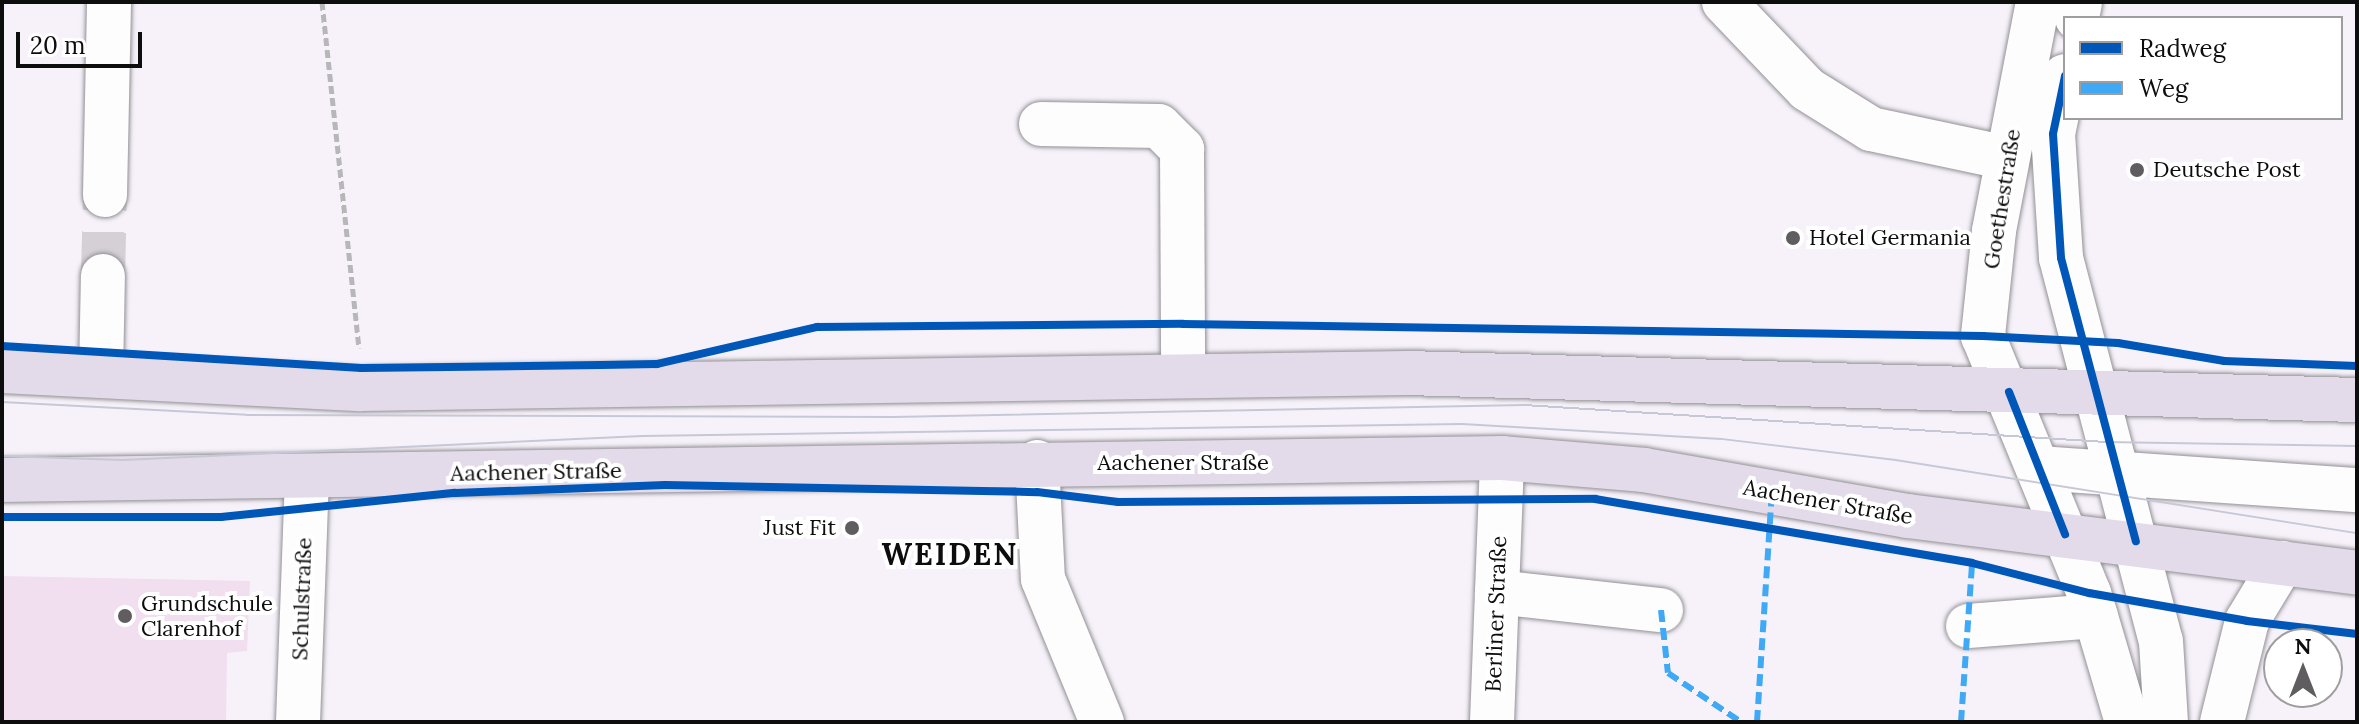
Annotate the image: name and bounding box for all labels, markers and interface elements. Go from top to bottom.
scale bar [20,16,146,66]
legend [2063,16,2343,120]
text: 20 m [30,30,86,61]
text: Radweg [2139,33,2226,64]
text: Weg [2139,73,2188,104]
street label: Goethestraße [1978,127,2026,271]
place label: Deutsche Post [2153,157,2300,183]
marker: Deutsche Post [2128,161,2146,179]
place label: Hotel Germania [1809,225,1971,251]
marker: Hotel Germania [1784,229,1802,247]
street label: Aachener Straße [1097,450,1269,476]
street label: Aachener Straße [450,457,622,487]
street label: Aachener Straße [1741,474,1915,530]
place label: Just Fit [763,515,836,541]
marker: Just Fit [843,519,861,537]
street label: Berliner Straße [1480,535,1512,693]
district label: WEIDEN [881,536,1019,572]
street label: Schulstraße [287,537,317,661]
place label: Grundschule Clarenhof [141,590,273,642]
marker: Grundschule Clarenhof [116,607,134,625]
north arrow [2263,628,2343,708]
text: N [2294,632,2312,660]

